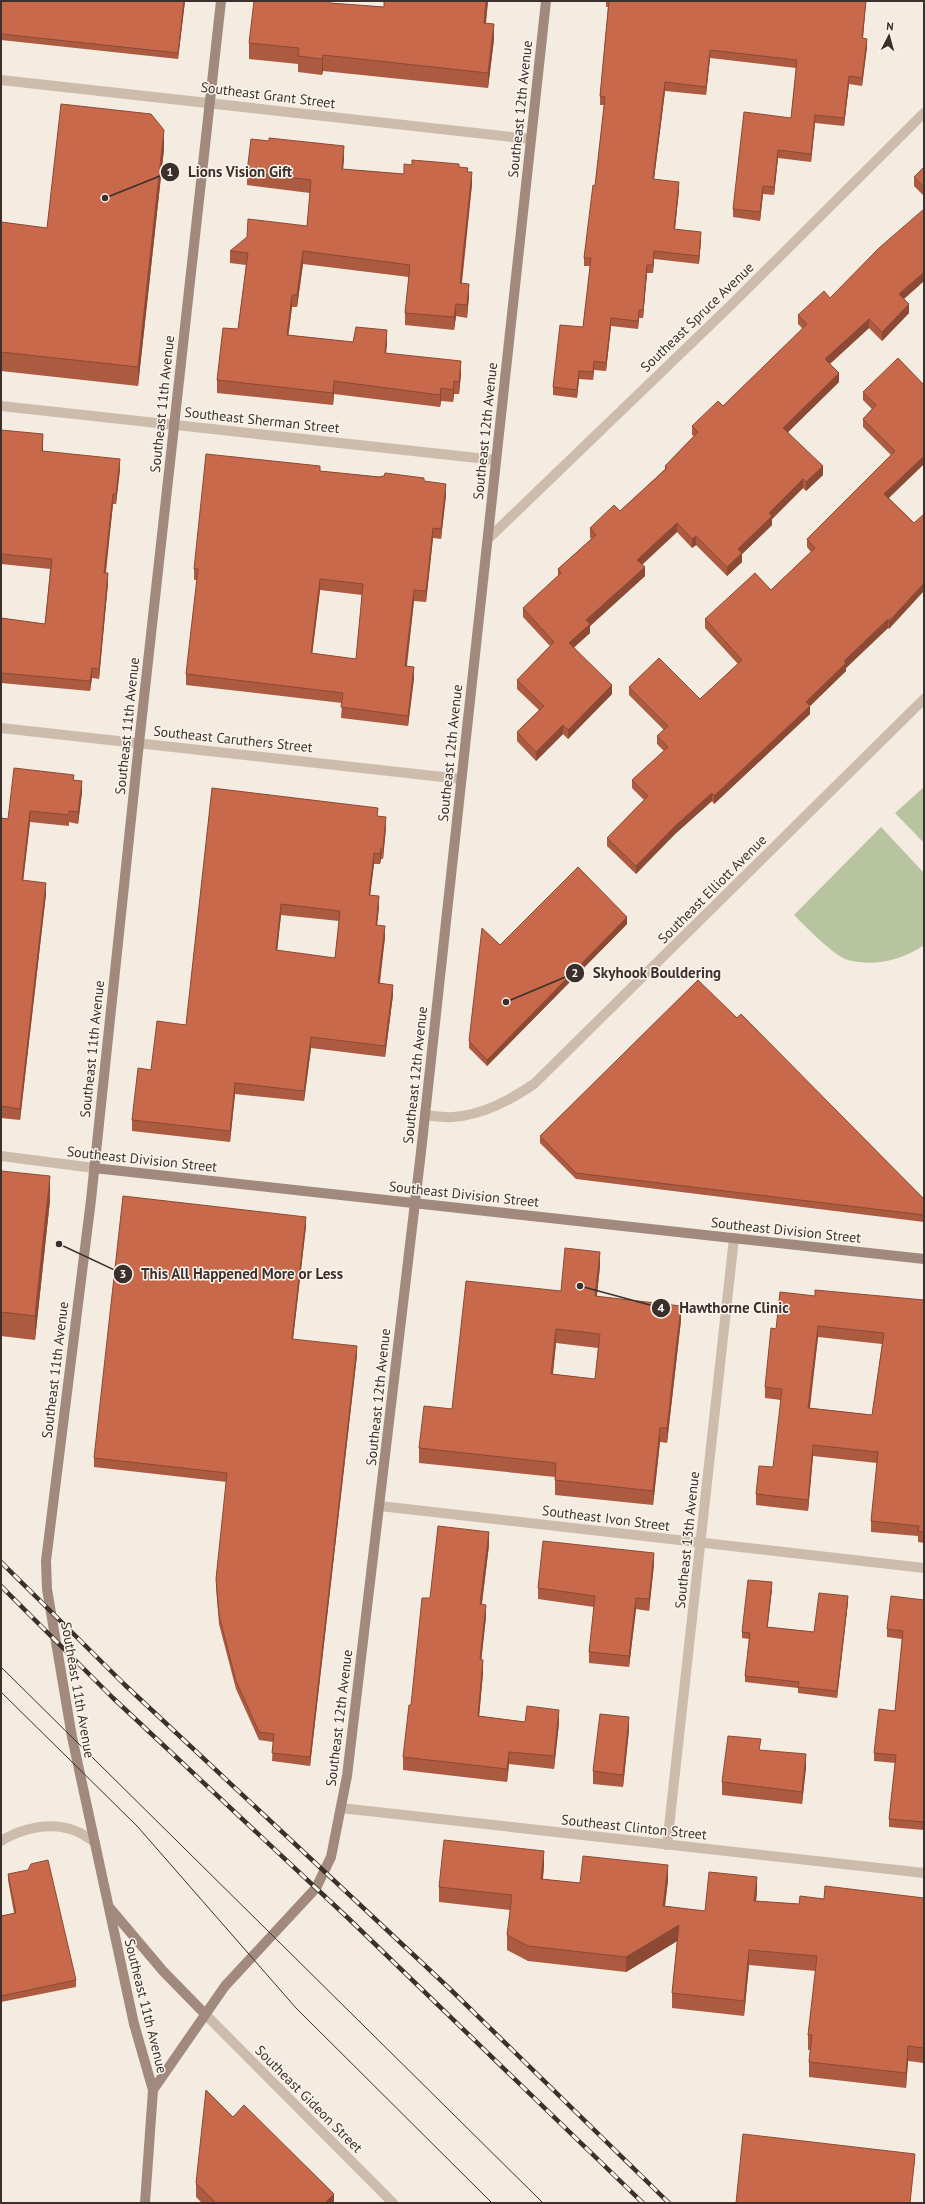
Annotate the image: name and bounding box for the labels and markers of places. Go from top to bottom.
callout: Lions Vision Gift [160,158,300,185]
callout: Skyhook Bouldering [565,959,730,986]
callout: This All Happened More or Less [113,1260,352,1287]
callout: Hawthorne Clinic [651,1295,797,1322]

